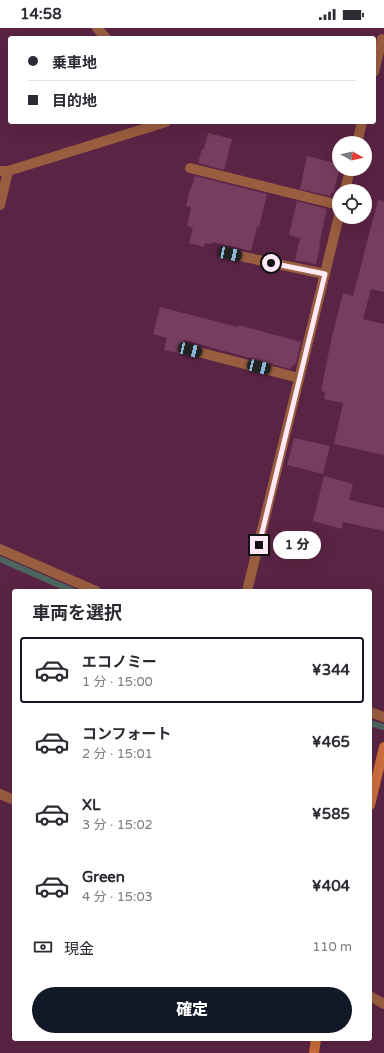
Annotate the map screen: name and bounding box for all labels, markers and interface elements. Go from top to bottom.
text: 14:58 [20,5,62,23]
text: 乗車地 [52,54,97,72]
text: 目的地 [52,92,97,110]
north arrow [332,136,372,176]
map controls [332,136,372,224]
button: locate [332,184,372,224]
car [217,246,243,262]
route start [262,254,280,272]
car [177,341,203,359]
car [246,358,272,376]
callout: 1 分 [273,531,321,559]
route end [250,536,268,554]
text: 1 分 [285,537,309,553]
text: 車両を選択 [32,602,122,624]
icon: car [34,652,70,688]
text: エコノミー [82,653,157,671]
text: ¥344 [312,661,350,679]
text: 1 分 · 15:00 [82,674,153,690]
icon: car [34,724,70,760]
text: コンフォート [82,725,172,743]
text: ¥465 [312,733,350,751]
text: 2 分 · 15:01 [82,746,153,762]
icon: car [34,796,70,832]
text: XL [82,796,101,814]
text: ¥585 [312,805,350,823]
text: 3 分 · 15:02 [82,817,153,833]
icon: car [34,868,70,904]
text: Green [82,868,125,886]
text: ¥404 [312,877,350,895]
text: 4 分 · 15:03 [82,889,153,905]
icon: cash [32,936,54,958]
text: 110 m [312,939,352,955]
text: 現金 [64,940,94,958]
button: 確定 [32,987,352,1033]

